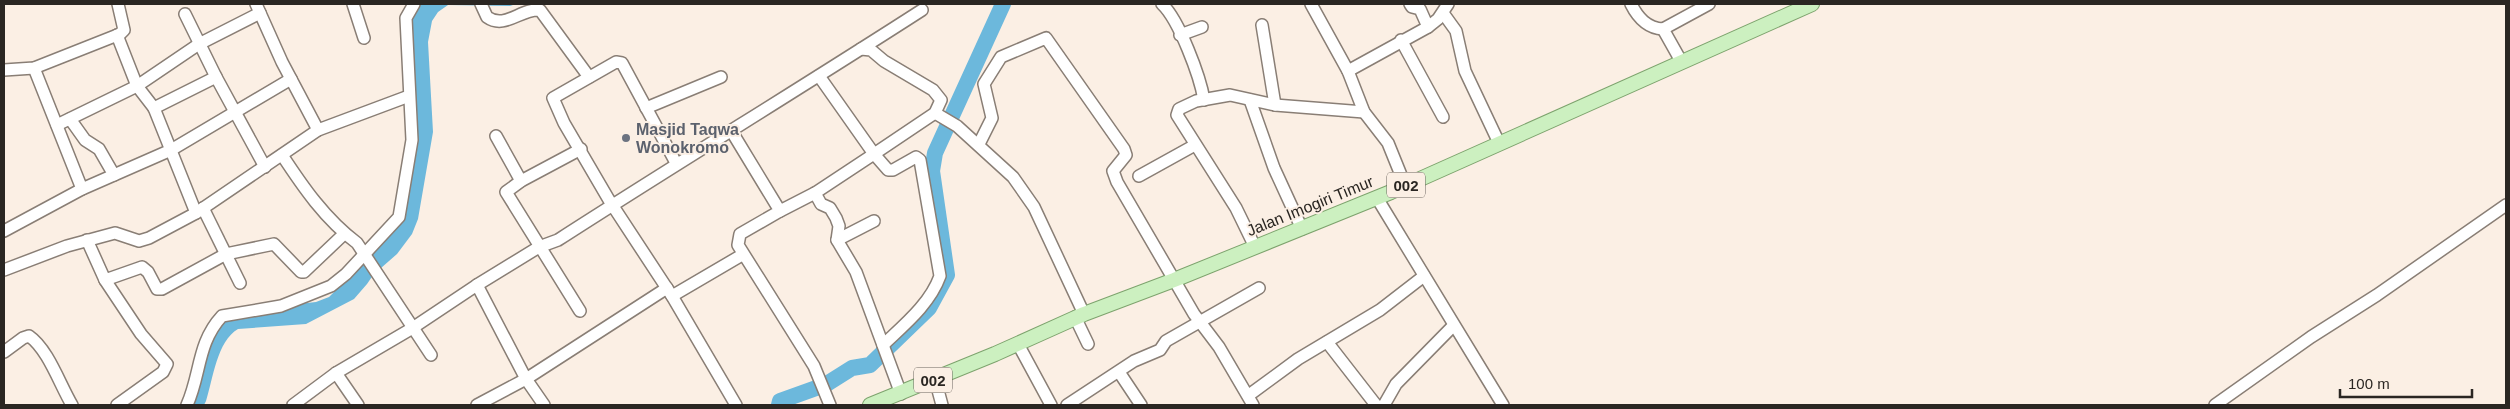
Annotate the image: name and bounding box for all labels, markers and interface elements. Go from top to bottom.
place label: Masjid Taqwa Wonokromo [636,121,739,156]
marker: Masjid Taqwa Wonokromo [620,132,632,144]
road number: 002 [1387,172,1425,198]
street label: Jalan Imogiri Timur [1244,173,1376,239]
scale bar [2340,366,2472,398]
road number: 002 [914,368,952,392]
text: 100 m [2348,375,2390,392]

